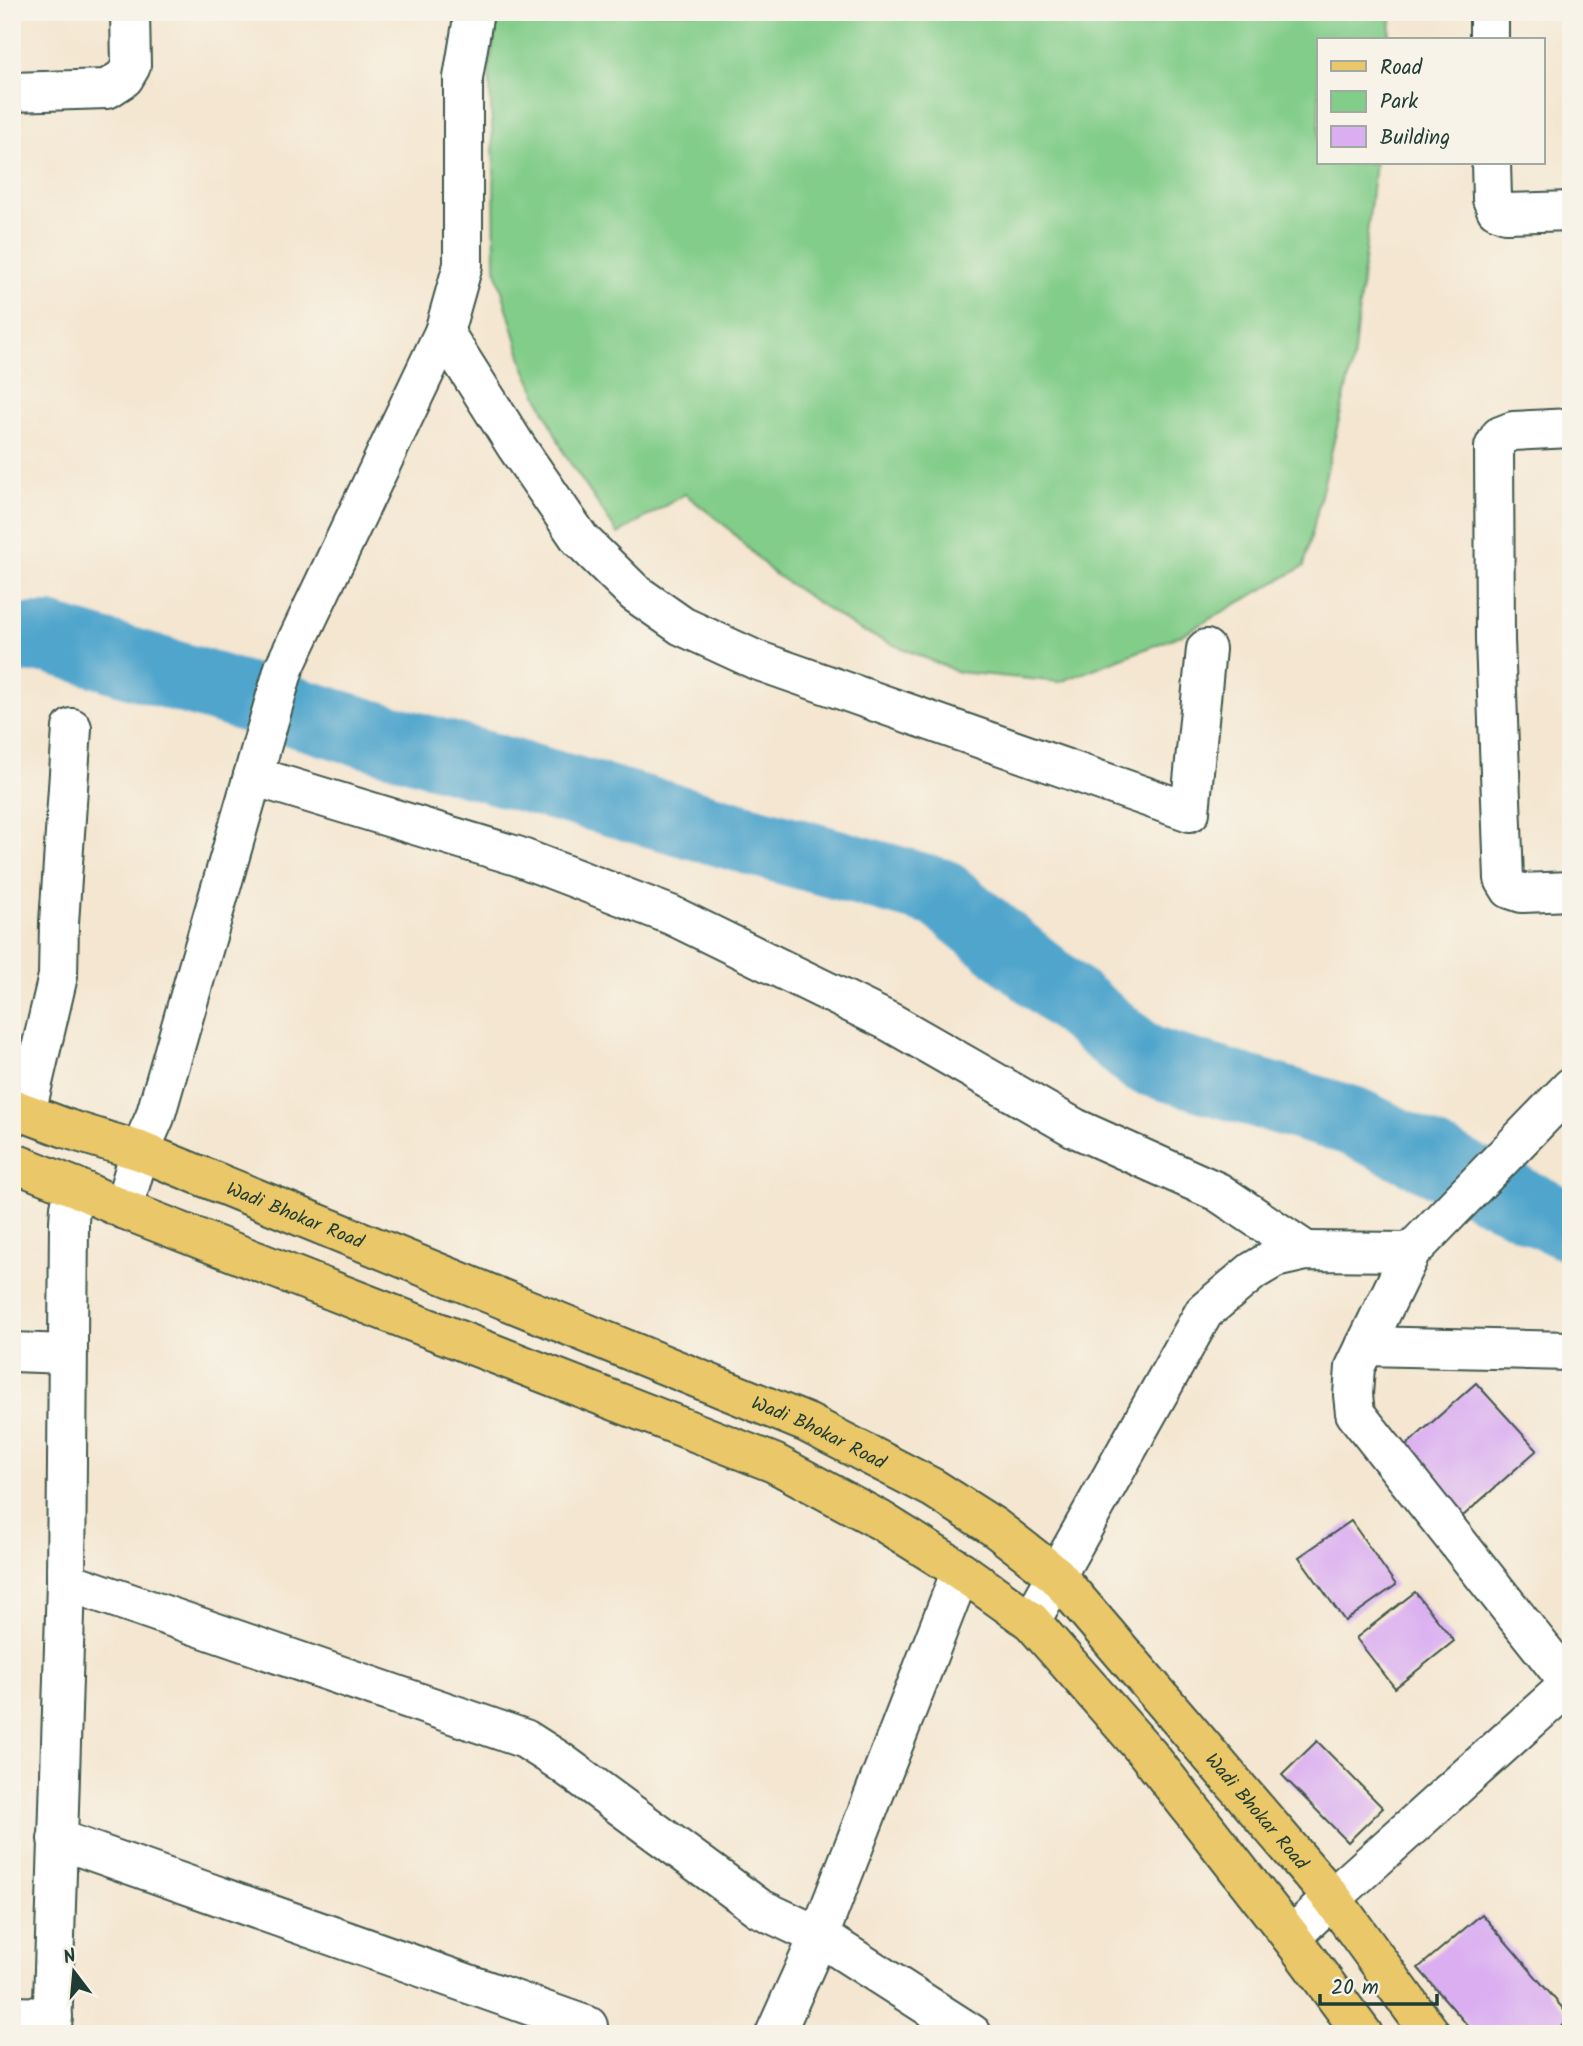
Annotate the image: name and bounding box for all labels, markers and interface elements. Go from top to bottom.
legend [1317,38,1544,164]
text: Road [1380,52,1423,85]
text: Park [1380,86,1418,119]
text: Building [1380,122,1450,155]
street label: Wadi Bhokar Road [221,1175,369,1258]
street label: Wadi Bhokar Road [746,1389,891,1479]
street label: Wadi Bhokar Road [1197,1747,1315,1878]
north arrow [38,1938,108,2008]
text: N [60,1942,80,1974]
scale bar [1320,1962,1438,2006]
text: 20 m [1331,1972,1379,2005]

